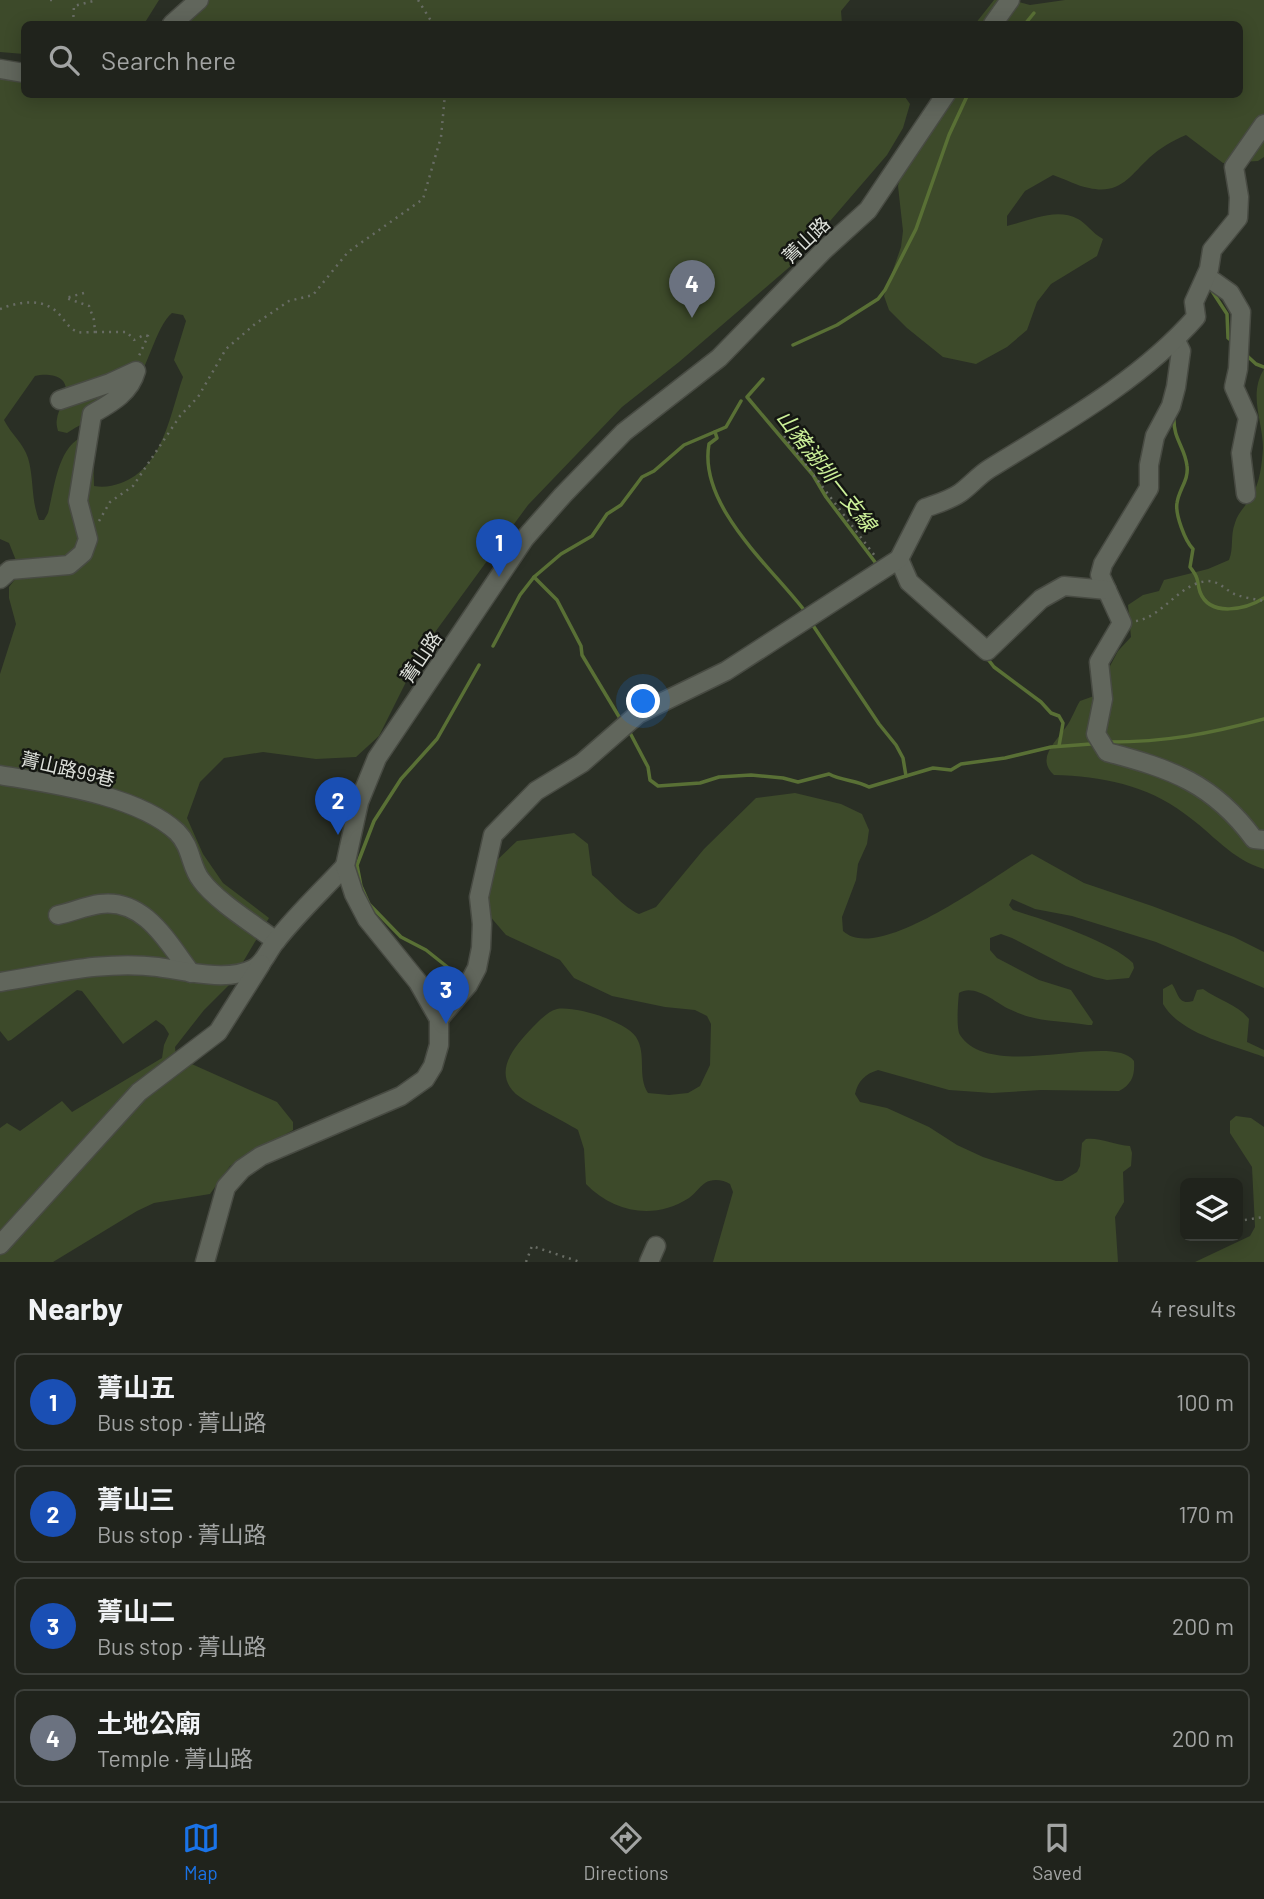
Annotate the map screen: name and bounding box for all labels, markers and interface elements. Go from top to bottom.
search box [21,21,1243,98]
icon: search [45,41,83,79]
text: Search here [101,44,236,75]
street label: 菁山路 [777,212,834,268]
pin: 4 [669,260,715,318]
water label: 山豬湖圳一支線 [772,404,884,537]
pin: 1 [476,519,522,577]
street label: 菁山路 [395,627,446,687]
your location [626,684,660,718]
street label: 菁山路99巷 [19,747,117,790]
pin: 2 [315,777,361,835]
pin: 3 [423,966,469,1024]
map controls [1180,1178,1243,1241]
button: layers [1180,1178,1243,1241]
text: Nearby [28,1290,123,1326]
text: 4 results [1150,1294,1236,1322]
text: 菁山五 [97,1371,175,1402]
text: 1 [49,1388,57,1416]
text: 100 m [1176,1388,1234,1416]
text: Bus stop · 菁山路 [97,1408,266,1436]
text: 菁山三 [97,1483,175,1514]
text: 2 [47,1500,59,1528]
text: 170 m [1178,1500,1234,1528]
text: Bus stop · 菁山路 [97,1520,266,1548]
text: 菁山二 [97,1595,175,1626]
text: 3 [47,1612,59,1640]
text: 200 m [1172,1612,1234,1640]
text: Bus stop · 菁山路 [97,1632,266,1660]
text: 土地公廟 [97,1707,201,1738]
text: 4 [46,1724,60,1752]
text: 200 m [1172,1724,1234,1752]
text: Temple · 菁山路 [97,1744,253,1772]
tab: Map [182,1819,220,1884]
tab: Directions [584,1819,669,1884]
tab: Saved [1032,1819,1082,1884]

